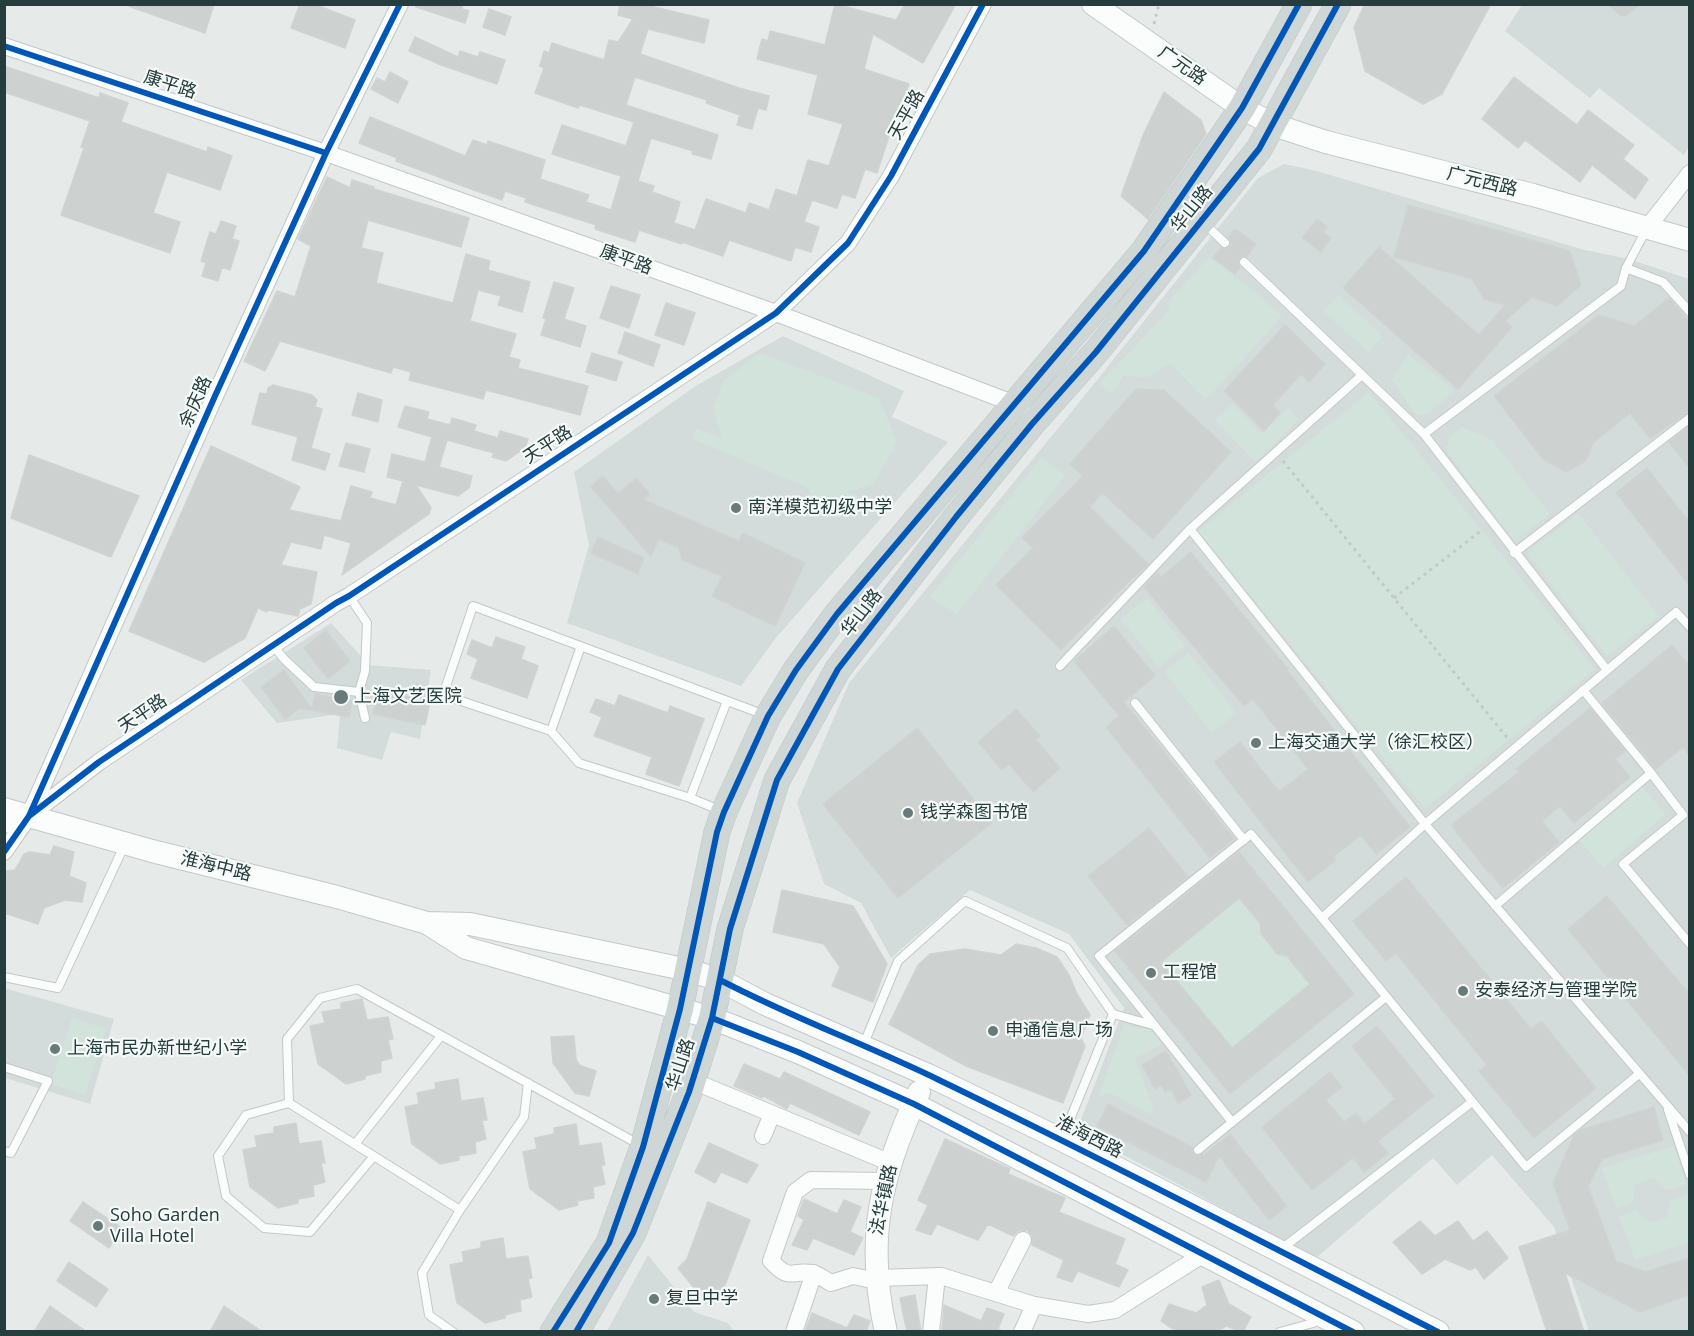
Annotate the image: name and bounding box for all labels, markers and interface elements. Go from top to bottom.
street label: 广元路 [1154,42,1210,90]
street label: 康平路 [141,66,199,104]
street label: 天平路 [884,86,930,144]
street label: 广元西路 [1444,163,1520,201]
street label: 华山路 [1167,181,1217,237]
street label: 康平路 [597,241,655,279]
street label: 余庆路 [175,373,217,431]
street label: 天平路 [519,421,577,469]
place label: 南洋模范初级中学 [748,497,892,519]
marker: 南洋模范初级中学 [729,501,743,515]
street label: 华山路 [837,585,887,641]
place label: 上海文艺医院 [354,686,462,708]
marker: 上海文艺医院 [332,688,350,706]
street label: 天平路 [115,690,171,738]
place label: 上海交通大学（徐汇校区） [1268,732,1484,754]
marker: 上海交通大学（徐汇校区） [1249,736,1263,750]
place label: 钱学森图书馆 [920,802,1028,824]
marker: 钱学森图书馆 [901,806,915,820]
street label: 淮海中路 [178,848,254,886]
place label: 工程馆 [1163,962,1217,984]
marker: 工程馆 [1144,966,1158,980]
place label: 安泰经济与管理学院 [1475,980,1637,1002]
marker: 安泰经济与管理学院 [1456,984,1470,998]
place label: 申通信息广场 [1005,1020,1113,1042]
marker: 申通信息广场 [986,1024,1000,1038]
street label: 华山路 [662,1036,700,1094]
place label: 上海市民办新世纪小学 [67,1038,247,1060]
marker: 上海市民办新世纪小学 [48,1042,62,1056]
street label: 淮海西路 [1052,1111,1126,1163]
street label: 法华镇路 [866,1163,902,1237]
place label: Soho Garden Villa Hotel [110,1205,220,1248]
marker: Soho Garden Villa Hotel [91,1219,105,1233]
place label: 复旦中学 [666,1288,738,1310]
marker: 复旦中学 [647,1292,661,1306]

